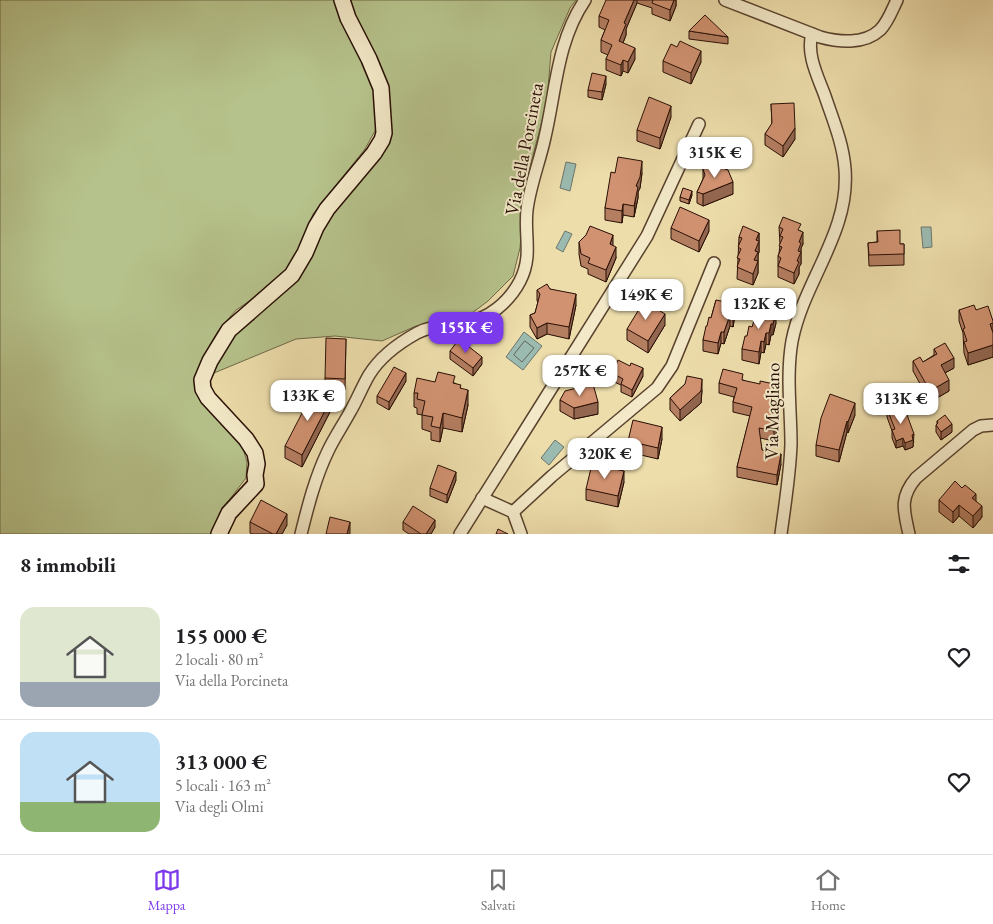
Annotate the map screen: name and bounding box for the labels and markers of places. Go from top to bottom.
pin: 315K € [674,136,756,179]
pin: 149K € [605,278,687,321]
pin: 132K € [718,288,800,330]
pin: 155K € [425,312,507,354]
pin: 257K € [539,354,621,397]
pin: 133K € [267,380,349,422]
pin: 313K € [860,382,942,425]
pin: 320K € [564,438,646,480]

